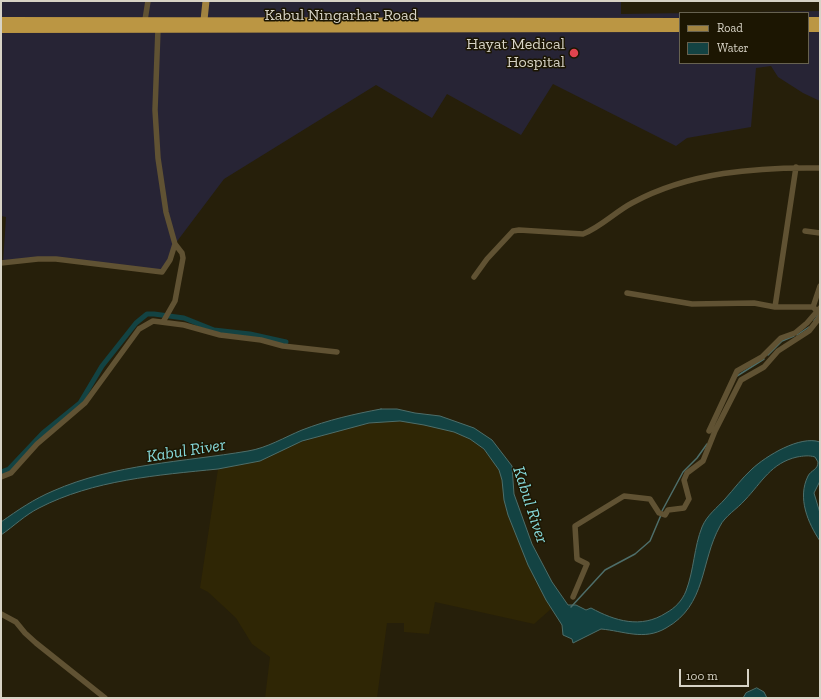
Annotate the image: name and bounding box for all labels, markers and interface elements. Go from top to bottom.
street label: Kabul Ningarhar Road [264,5,418,25]
legend [679,12,809,64]
text: Road [717,21,743,35]
place label: Hayat Medical Hospital [466,34,565,72]
text: Water [717,41,749,55]
marker: Hayat Medical Hospital [568,47,580,59]
water label: Kabul River [145,435,227,467]
water label: Kabul River [508,464,552,546]
scale bar [681,661,751,687]
text: 100 m [686,669,718,683]

